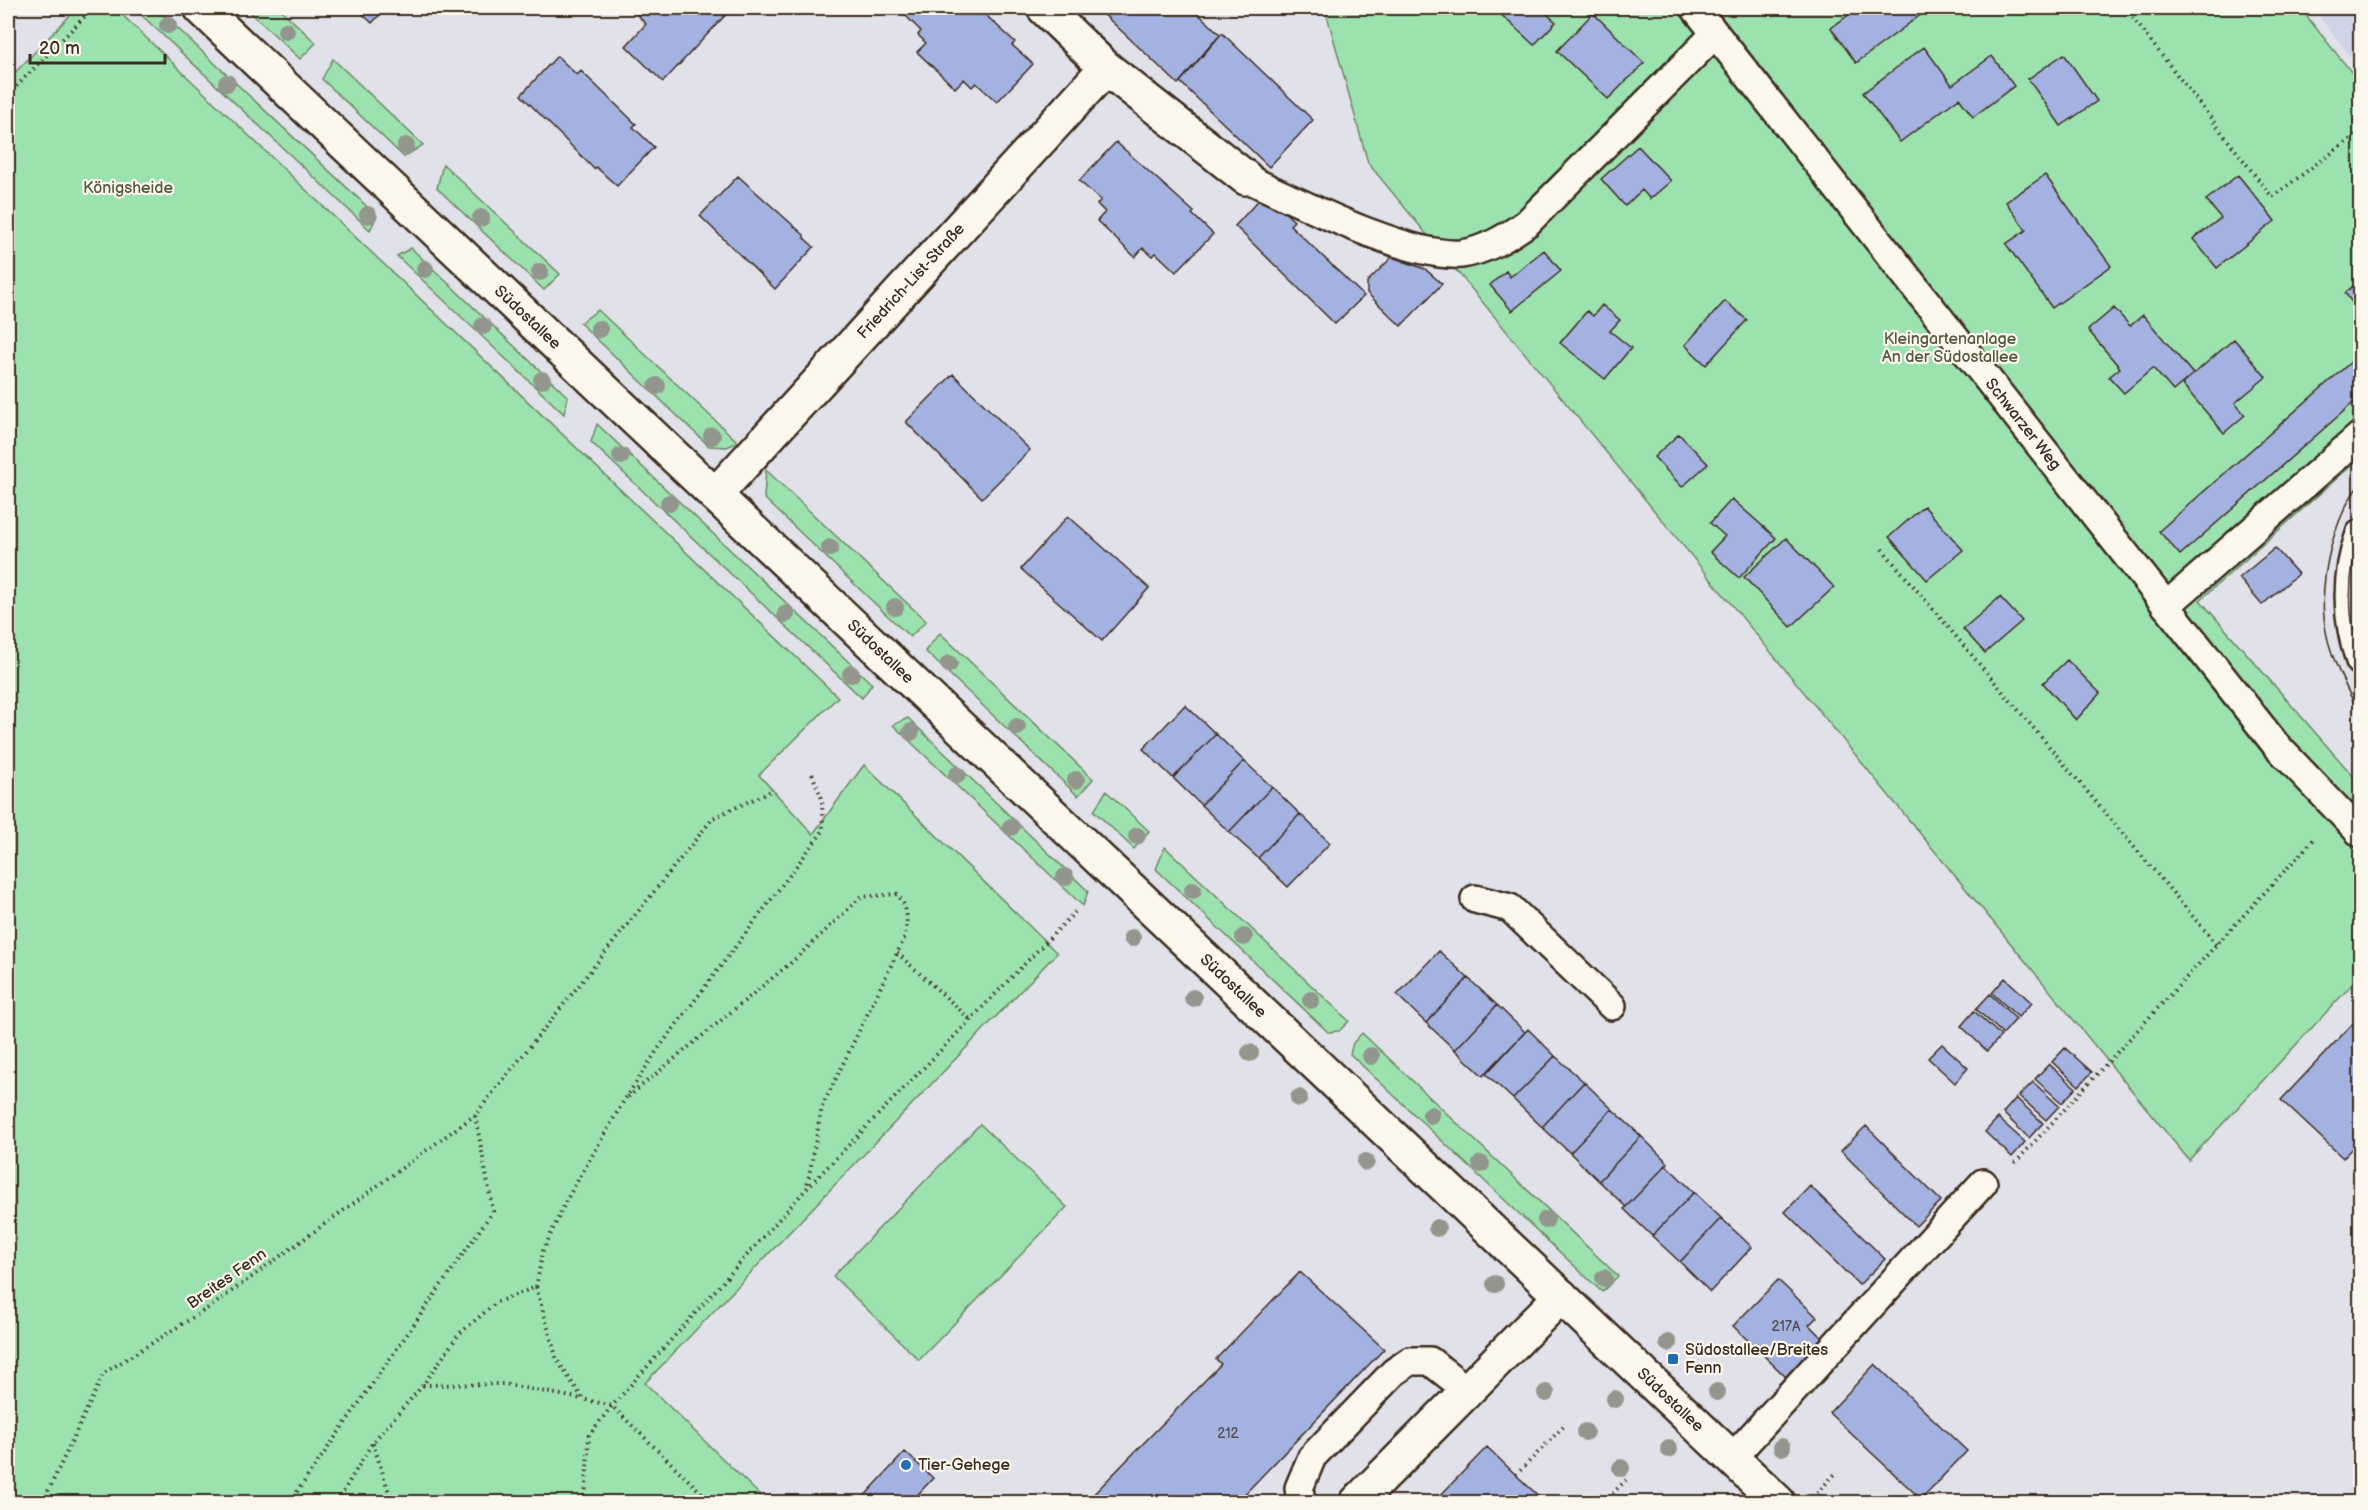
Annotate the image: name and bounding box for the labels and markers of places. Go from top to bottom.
place label: Südostallee/Breites Fenn [1685,1341,1828,1378]
marker: Südostallee/Breites Fenn [1666,1352,1680,1366]
place label: Tier-Gehege [918,1456,1010,1475]
marker: Tier-Gehege [899,1458,913,1472]

